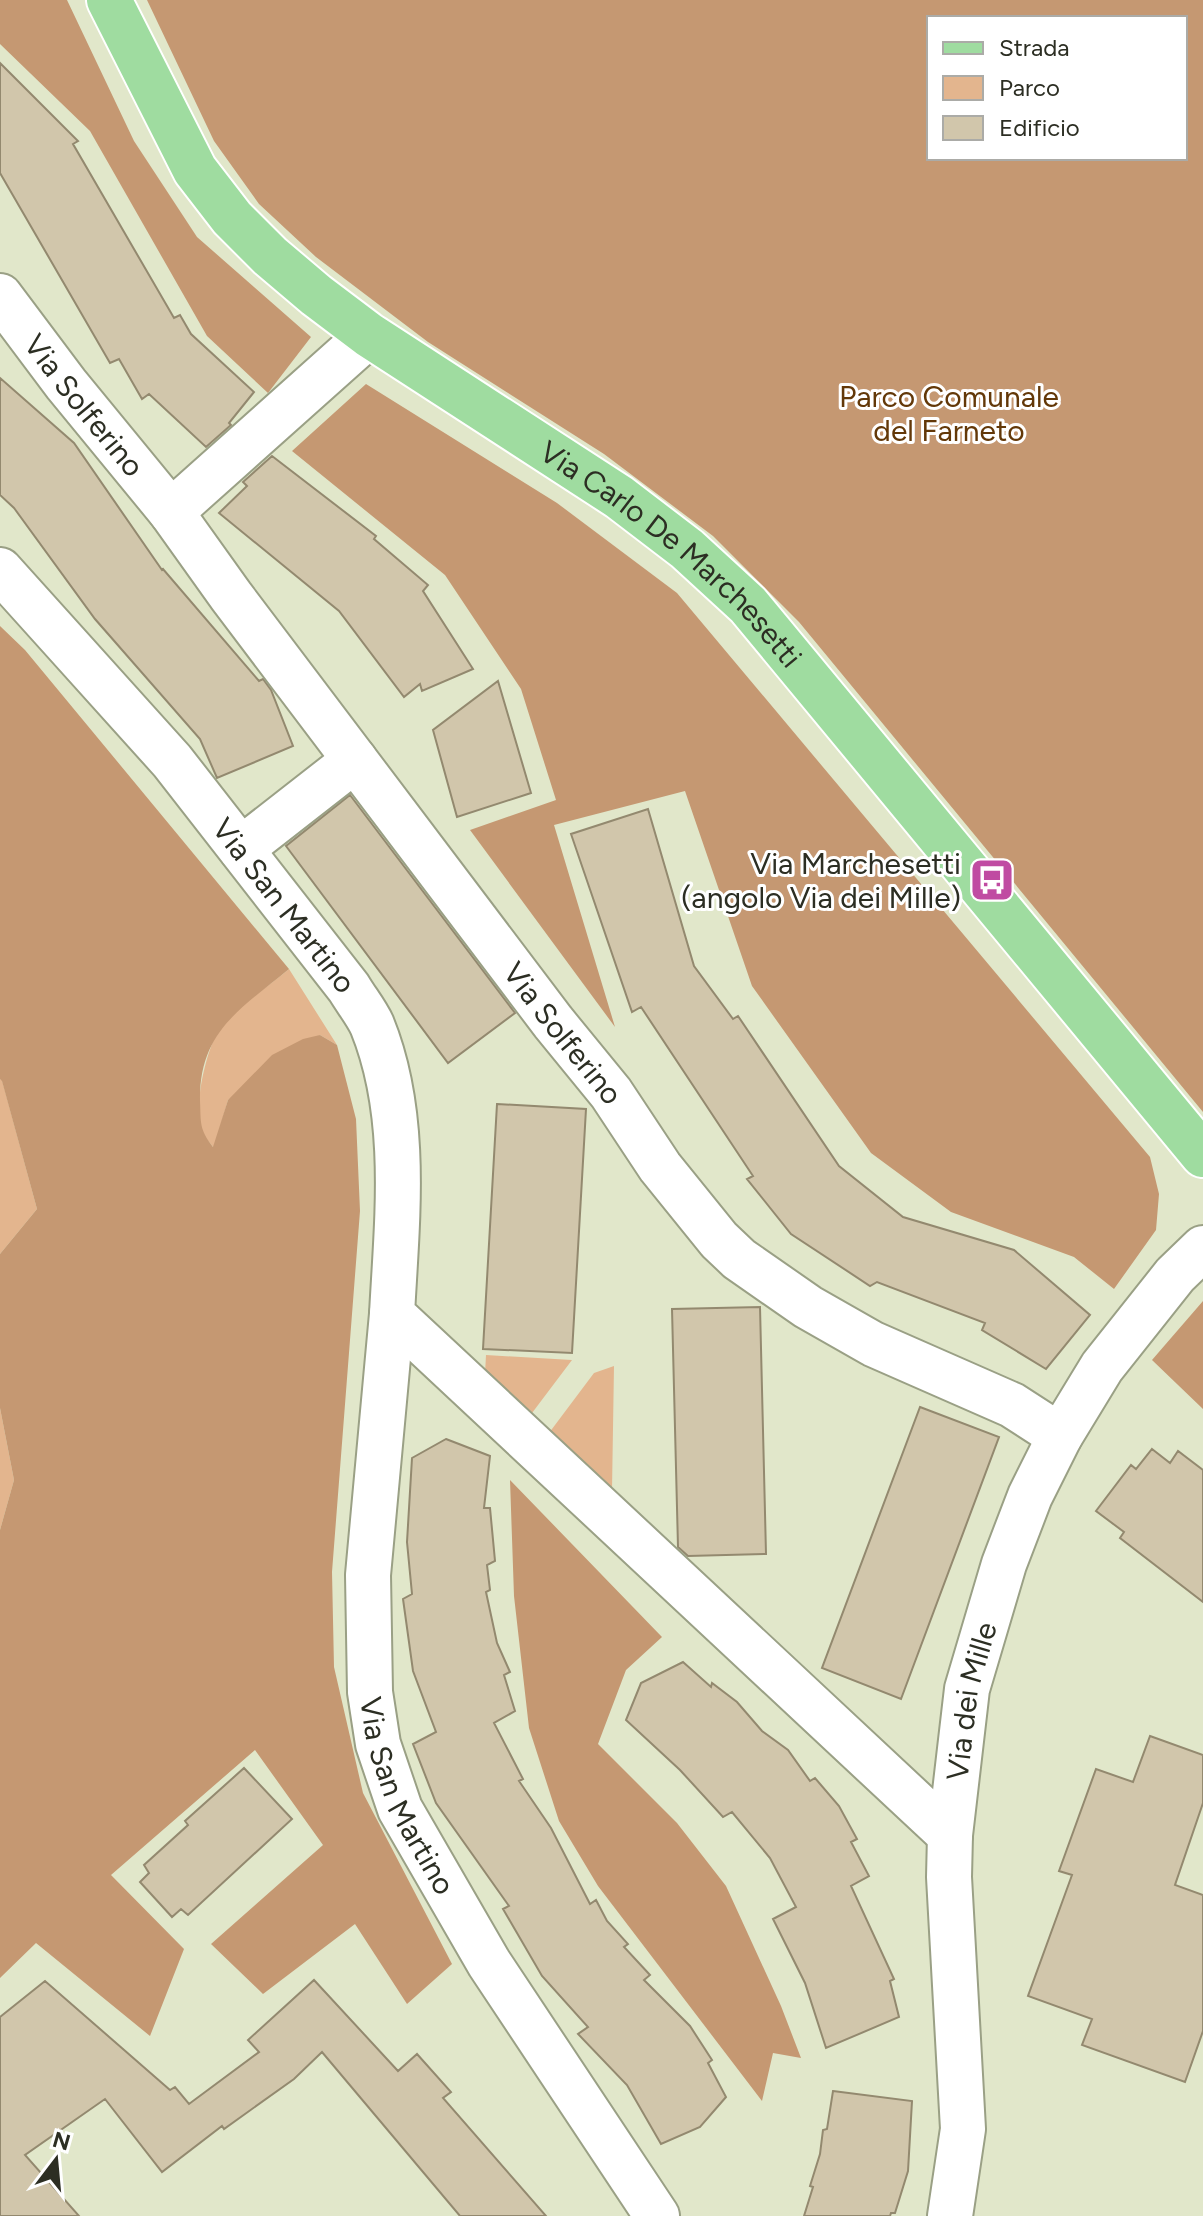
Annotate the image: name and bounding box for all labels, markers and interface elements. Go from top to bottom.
legend [927,16,1187,160]
text: Strada [999,33,1069,62]
text: Parco [999,73,1060,102]
text: Edificio [999,113,1080,142]
street label: Via Solferino [17,327,152,484]
park label: Parco Comunale del Farneto [839,378,1059,449]
street label: Via Carlo De Marchesetti [533,432,810,675]
street label: Via San Martino [205,810,364,1000]
place label: Via Marchesetti (angolo Via dei Mille) [681,845,961,916]
bus stop icon: Via Marchesetti (angolo Via dei Mille) [968,856,1016,904]
street label: Via Solferino [496,955,632,1111]
street label: Via dei Mille [938,1618,1004,1782]
street label: Via San Martino [352,1694,464,1901]
north arrow [16,2120,96,2200]
text: N [49,2126,73,2157]

